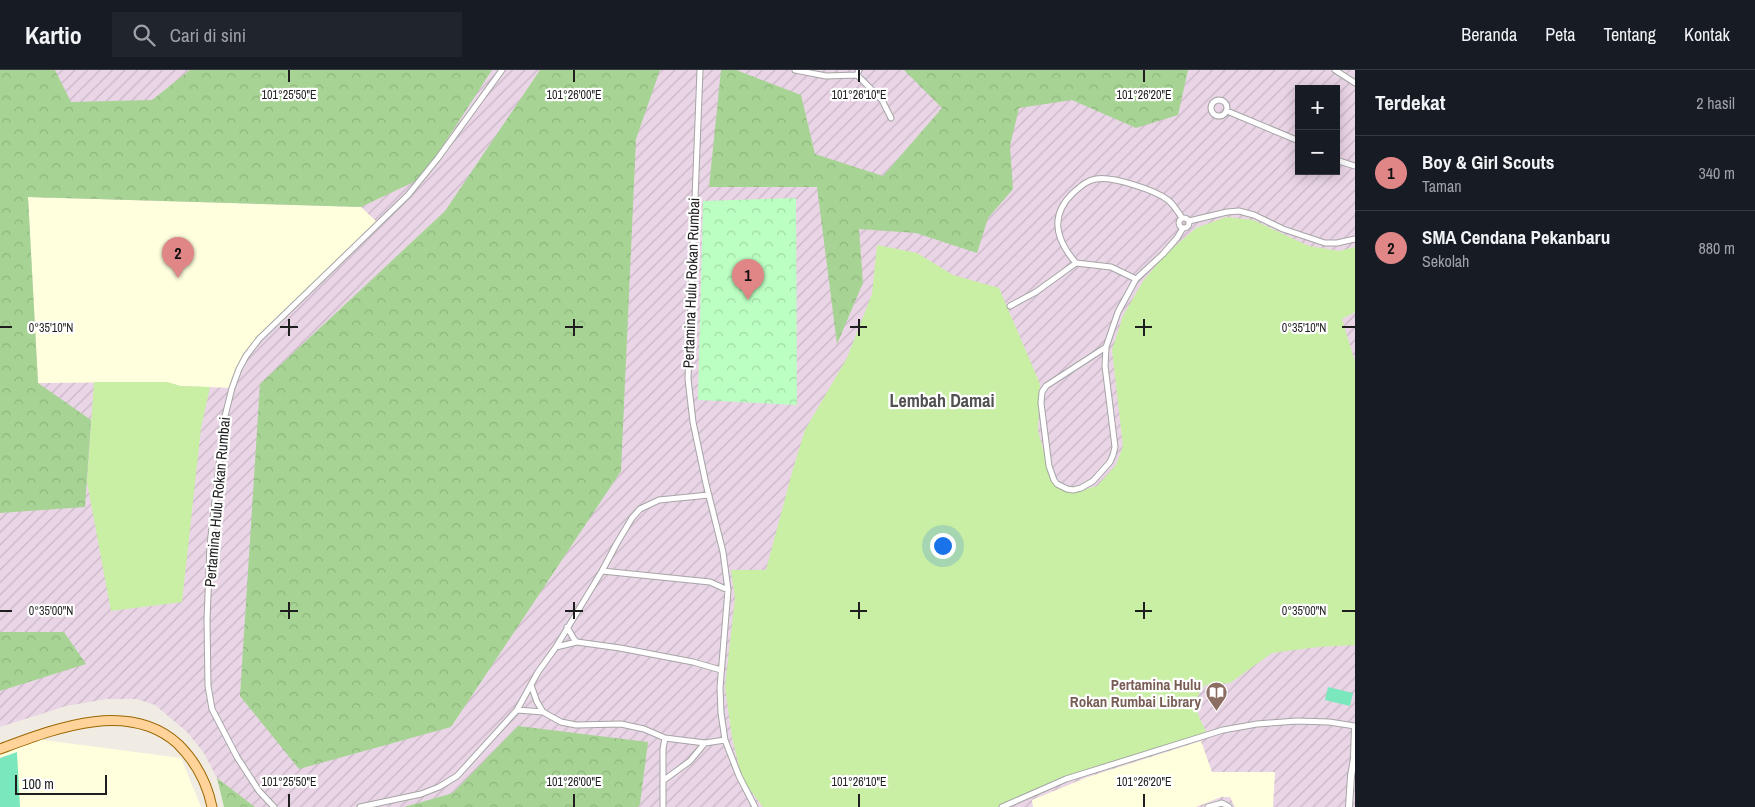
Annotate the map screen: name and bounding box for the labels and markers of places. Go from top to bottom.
pin: 2 [162,237,194,278]
pin: 1 [732,259,764,300]
place label: Pertamina Hulu Rokan Rumbai Library [1070,674,1201,712]
library icon: Pertamina Hulu Rokan Rumbai Library [1205,681,1229,712]

